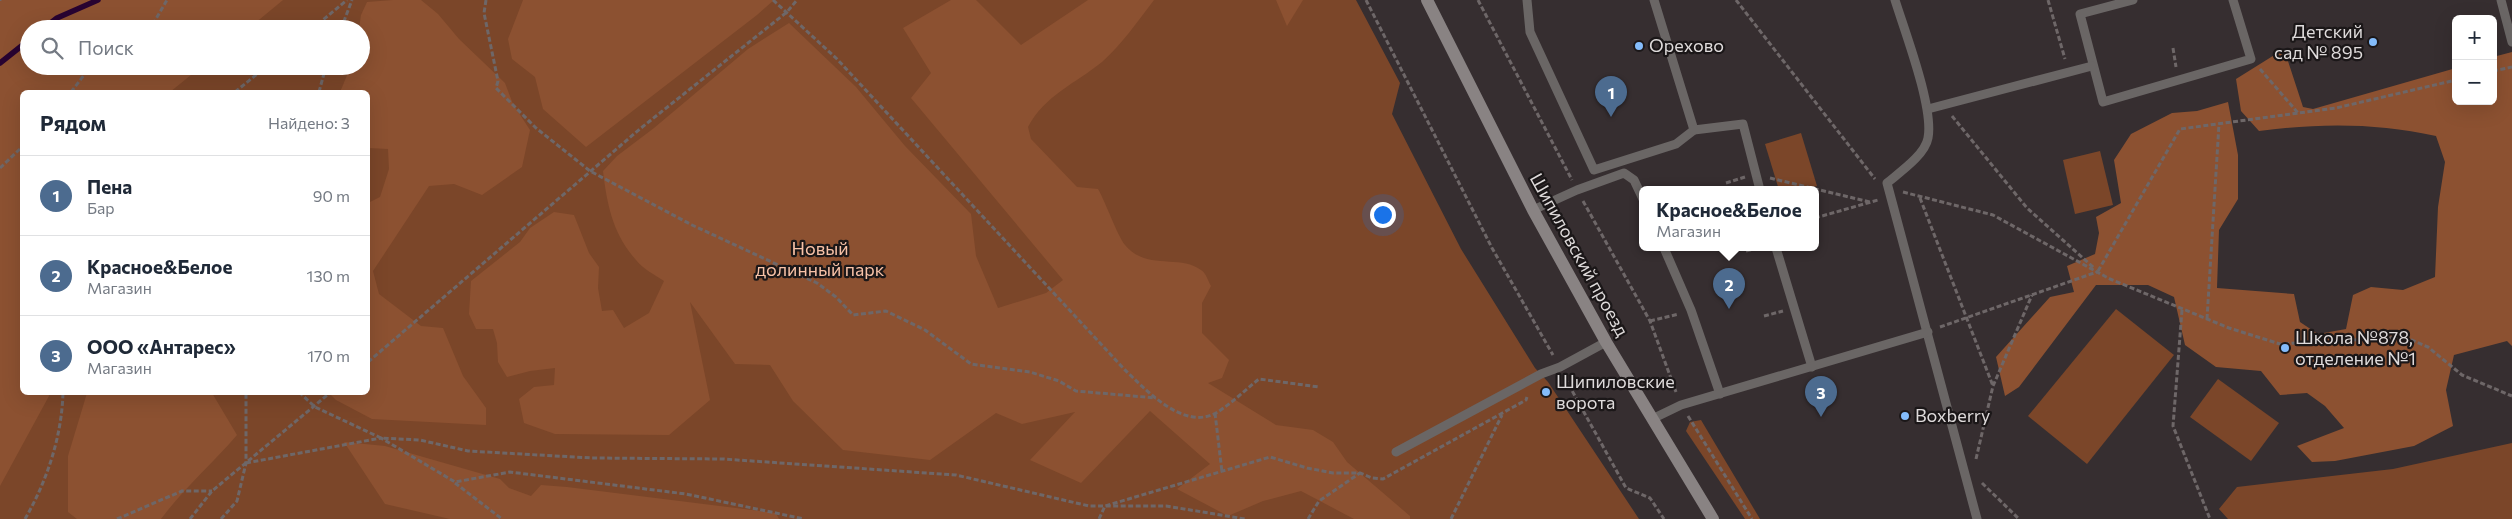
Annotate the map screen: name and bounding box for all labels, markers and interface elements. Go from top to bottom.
map controls [2452,15,2497,105]
button: + [2452,15,2497,60]
search box [20,20,370,75]
place label: Детский сад № 895 [2274,20,2363,63]
icon: search [38,34,66,62]
place label: Орехово [1649,34,1724,56]
text: Поиск [78,36,134,59]
marker: Детский сад № 895 [2367,36,2379,48]
marker: Орехово [1633,40,1645,52]
button: − [2452,60,2497,105]
pin: 1 [1595,76,1627,117]
text: Рядом [40,110,106,135]
text: Найдено: 3 [268,113,350,132]
street label: Шипиловский проезд [1526,169,1634,340]
text: Пена [87,175,132,198]
text: 1 [52,186,60,205]
text: 90 m [313,186,350,205]
popup [1639,186,1819,251]
text: Бар [87,198,115,217]
text: Красное&Белое [1656,198,1802,221]
your location [1370,202,1396,228]
text: Магазин [1656,221,1721,240]
park label: Новый долинный парк [756,237,885,280]
text: Красное&Белое [87,255,232,278]
text: 2 [51,266,61,285]
text: 130 m [307,266,350,285]
pin: 2 [1713,268,1745,309]
text: Магазин [87,278,152,297]
place label: Школа №878, отделение №1 [2295,326,2416,369]
text: ООО «Антарес» [87,335,236,358]
marker: Школа №878, отделение №1 [2279,342,2291,354]
text: 3 [51,346,61,365]
text: 170 m [307,346,350,365]
text: Магазин [87,358,152,377]
place label: Шипиловские ворота [1556,370,1675,413]
pin: 3 [1805,376,1837,417]
marker: Шипиловские ворота [1540,386,1552,398]
place label: Boxberry [1915,404,1990,426]
marker: Boxberry [1899,410,1911,422]

